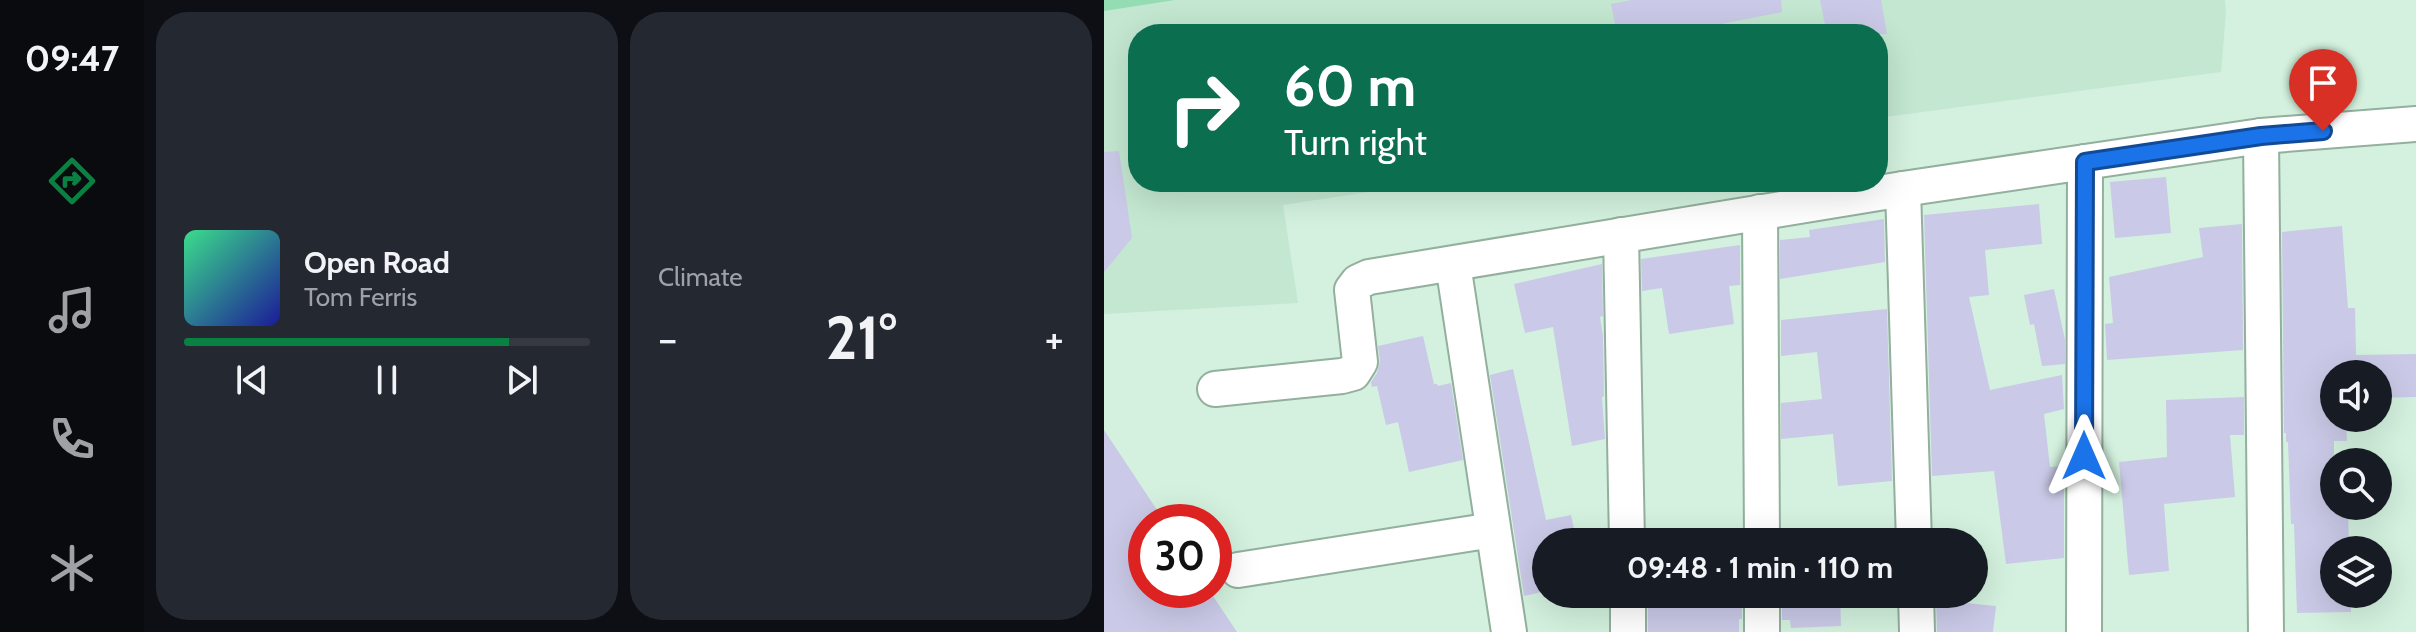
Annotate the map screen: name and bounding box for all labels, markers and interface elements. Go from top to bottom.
text: 09:47 [25,36,119,80]
pin [2289,49,2357,131]
text: 60 m [1284,52,1416,120]
icon: right [1152,56,1256,160]
icon: arrive [2301,61,2345,105]
text: Turn right [1284,120,1427,164]
icon: directions [44,153,100,209]
text: Open Road [304,244,450,281]
text: Climate [658,261,743,293]
text: Tom Ferris [304,281,417,313]
icon: music [44,282,100,338]
text: 21° [825,301,897,374]
text: − [658,312,677,365]
text: + [1045,312,1064,365]
icon: previous [230,358,274,402]
icon: pause [365,358,409,402]
icon: next [500,358,544,402]
map controls [2320,360,2392,608]
button: sound [2320,360,2392,432]
icon: phone [44,411,100,467]
position arrow [2042,414,2126,498]
button: search [2320,448,2392,520]
speed limit sign: 30 [1128,504,1232,608]
button: layers [2320,536,2392,608]
icon: climate [44,540,100,596]
text: 09:48 · 1 min · 110 m [1627,549,1893,586]

